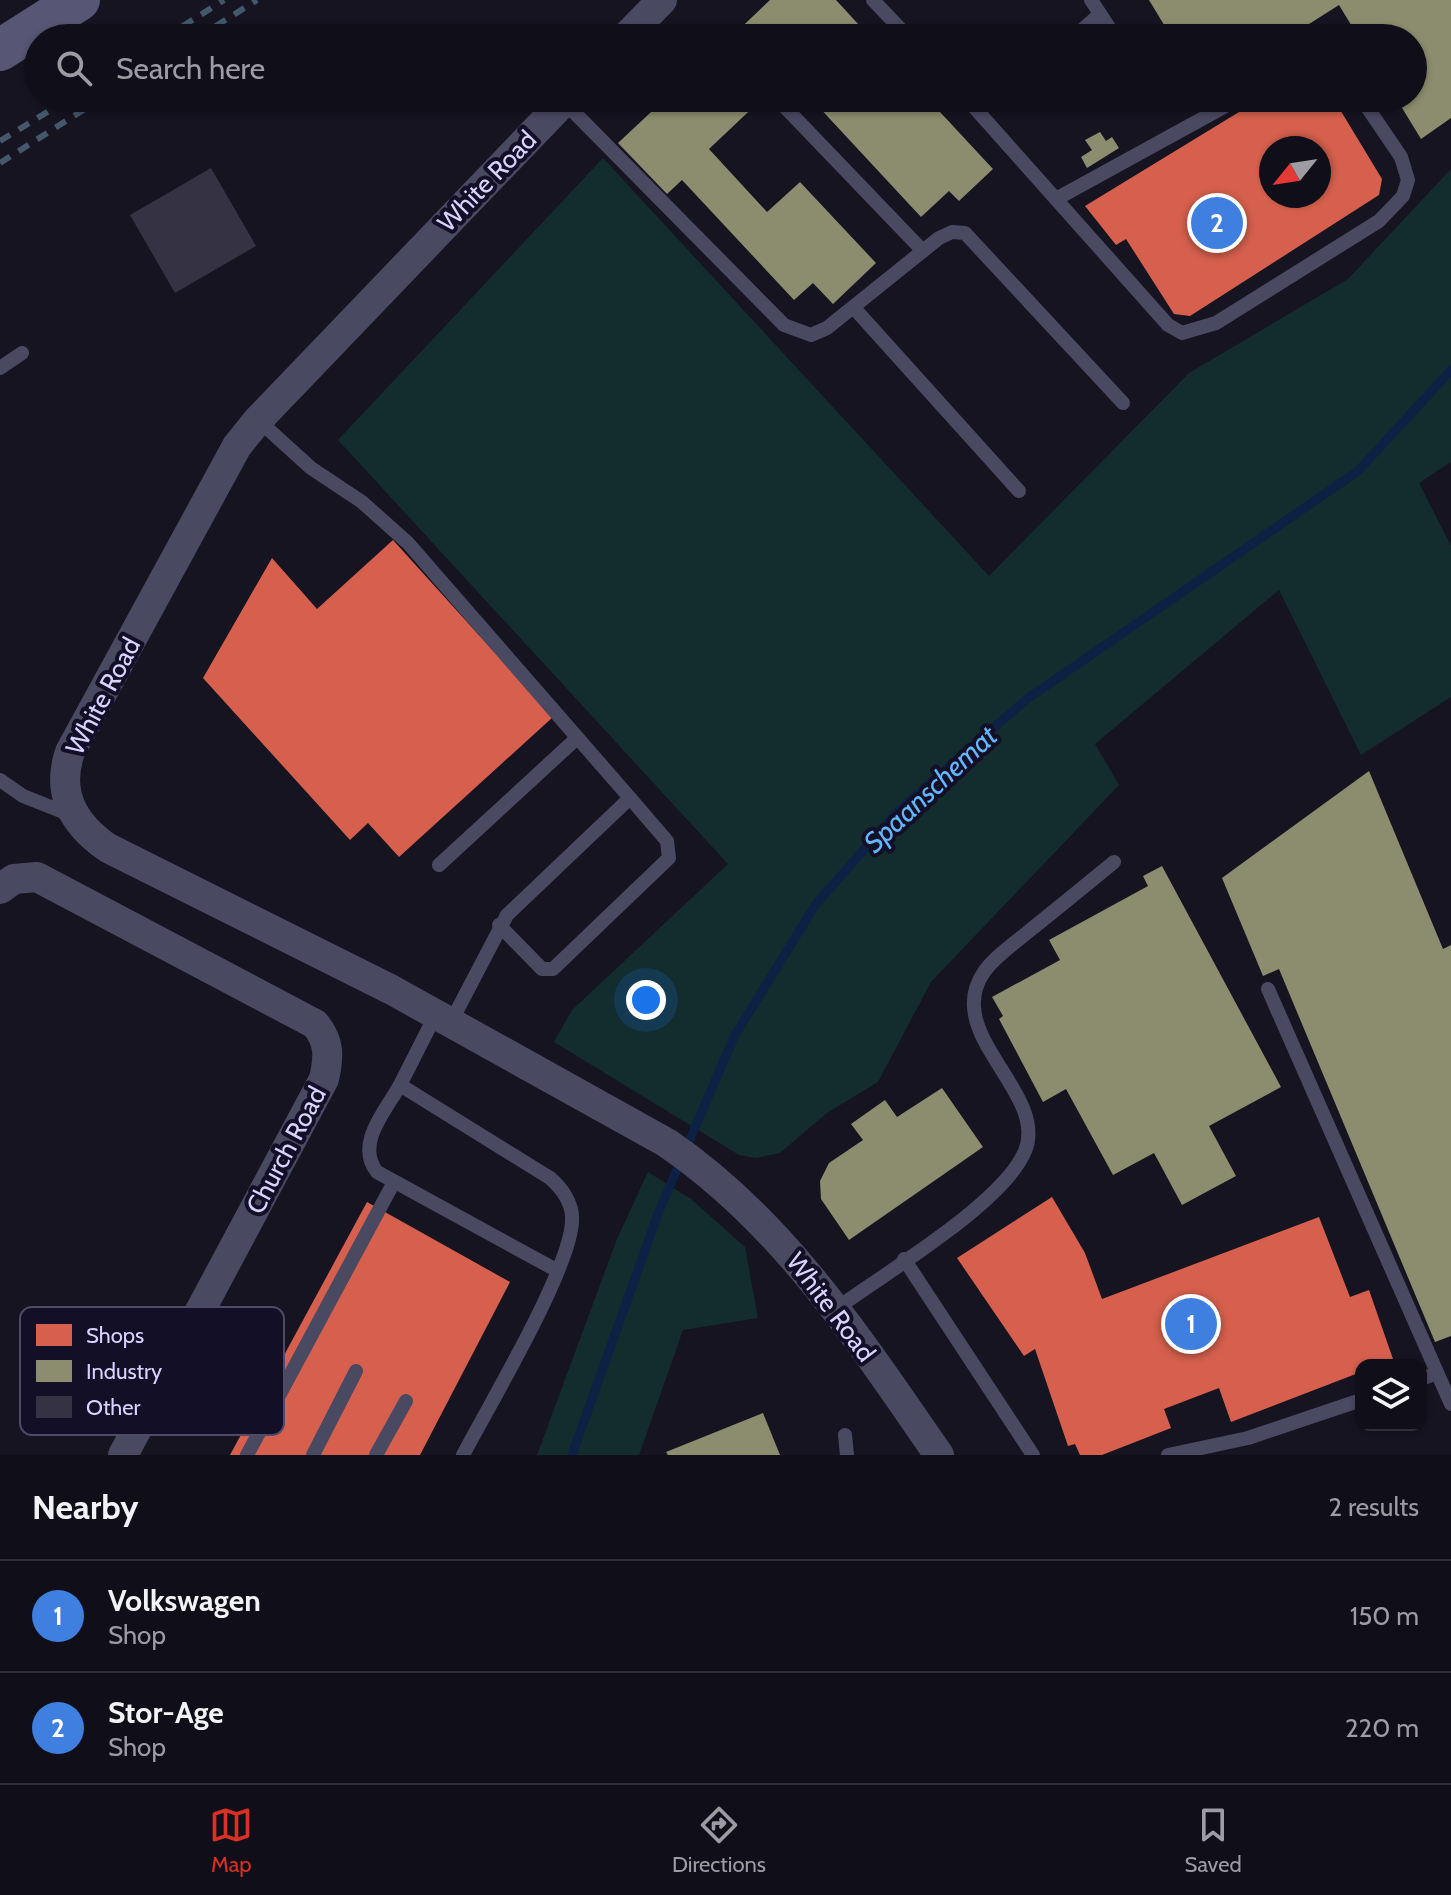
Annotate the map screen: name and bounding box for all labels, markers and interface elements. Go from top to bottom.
search box [24,24,1427,112]
icon: search [52,46,96,90]
text: Search here [116,50,265,87]
street label: White Road [431,124,543,238]
north arrow [1259,136,1331,208]
pin: 2 [1191,193,1243,253]
street label: White Road [59,632,147,760]
water label: Spaanschemat [856,718,1004,859]
your location [626,980,666,1020]
street label: Church Road [239,1081,333,1219]
street label: White Road [780,1246,882,1368]
pin: 1 [1165,1294,1217,1354]
legend [20,1307,284,1435]
text: Shops [86,1322,144,1349]
text: Industry [86,1358,162,1385]
map controls [1355,1359,1427,1431]
button: layers [1355,1359,1427,1431]
text: Other [86,1394,141,1421]
text: Nearby [32,1486,139,1528]
text: 2 results [1328,1491,1419,1523]
text: Volkswagen [108,1582,261,1619]
text: 1 [53,1600,63,1632]
text: 150 m [1350,1600,1419,1632]
text: Shop [108,1619,166,1651]
text: Stor-Age [108,1694,224,1731]
text: 2 [51,1712,65,1744]
text: 220 m [1345,1712,1419,1744]
text: Shop [108,1731,166,1763]
tab: Map [209,1803,253,1878]
tab: Directions [672,1803,766,1878]
tab: Saved [1185,1803,1242,1878]

